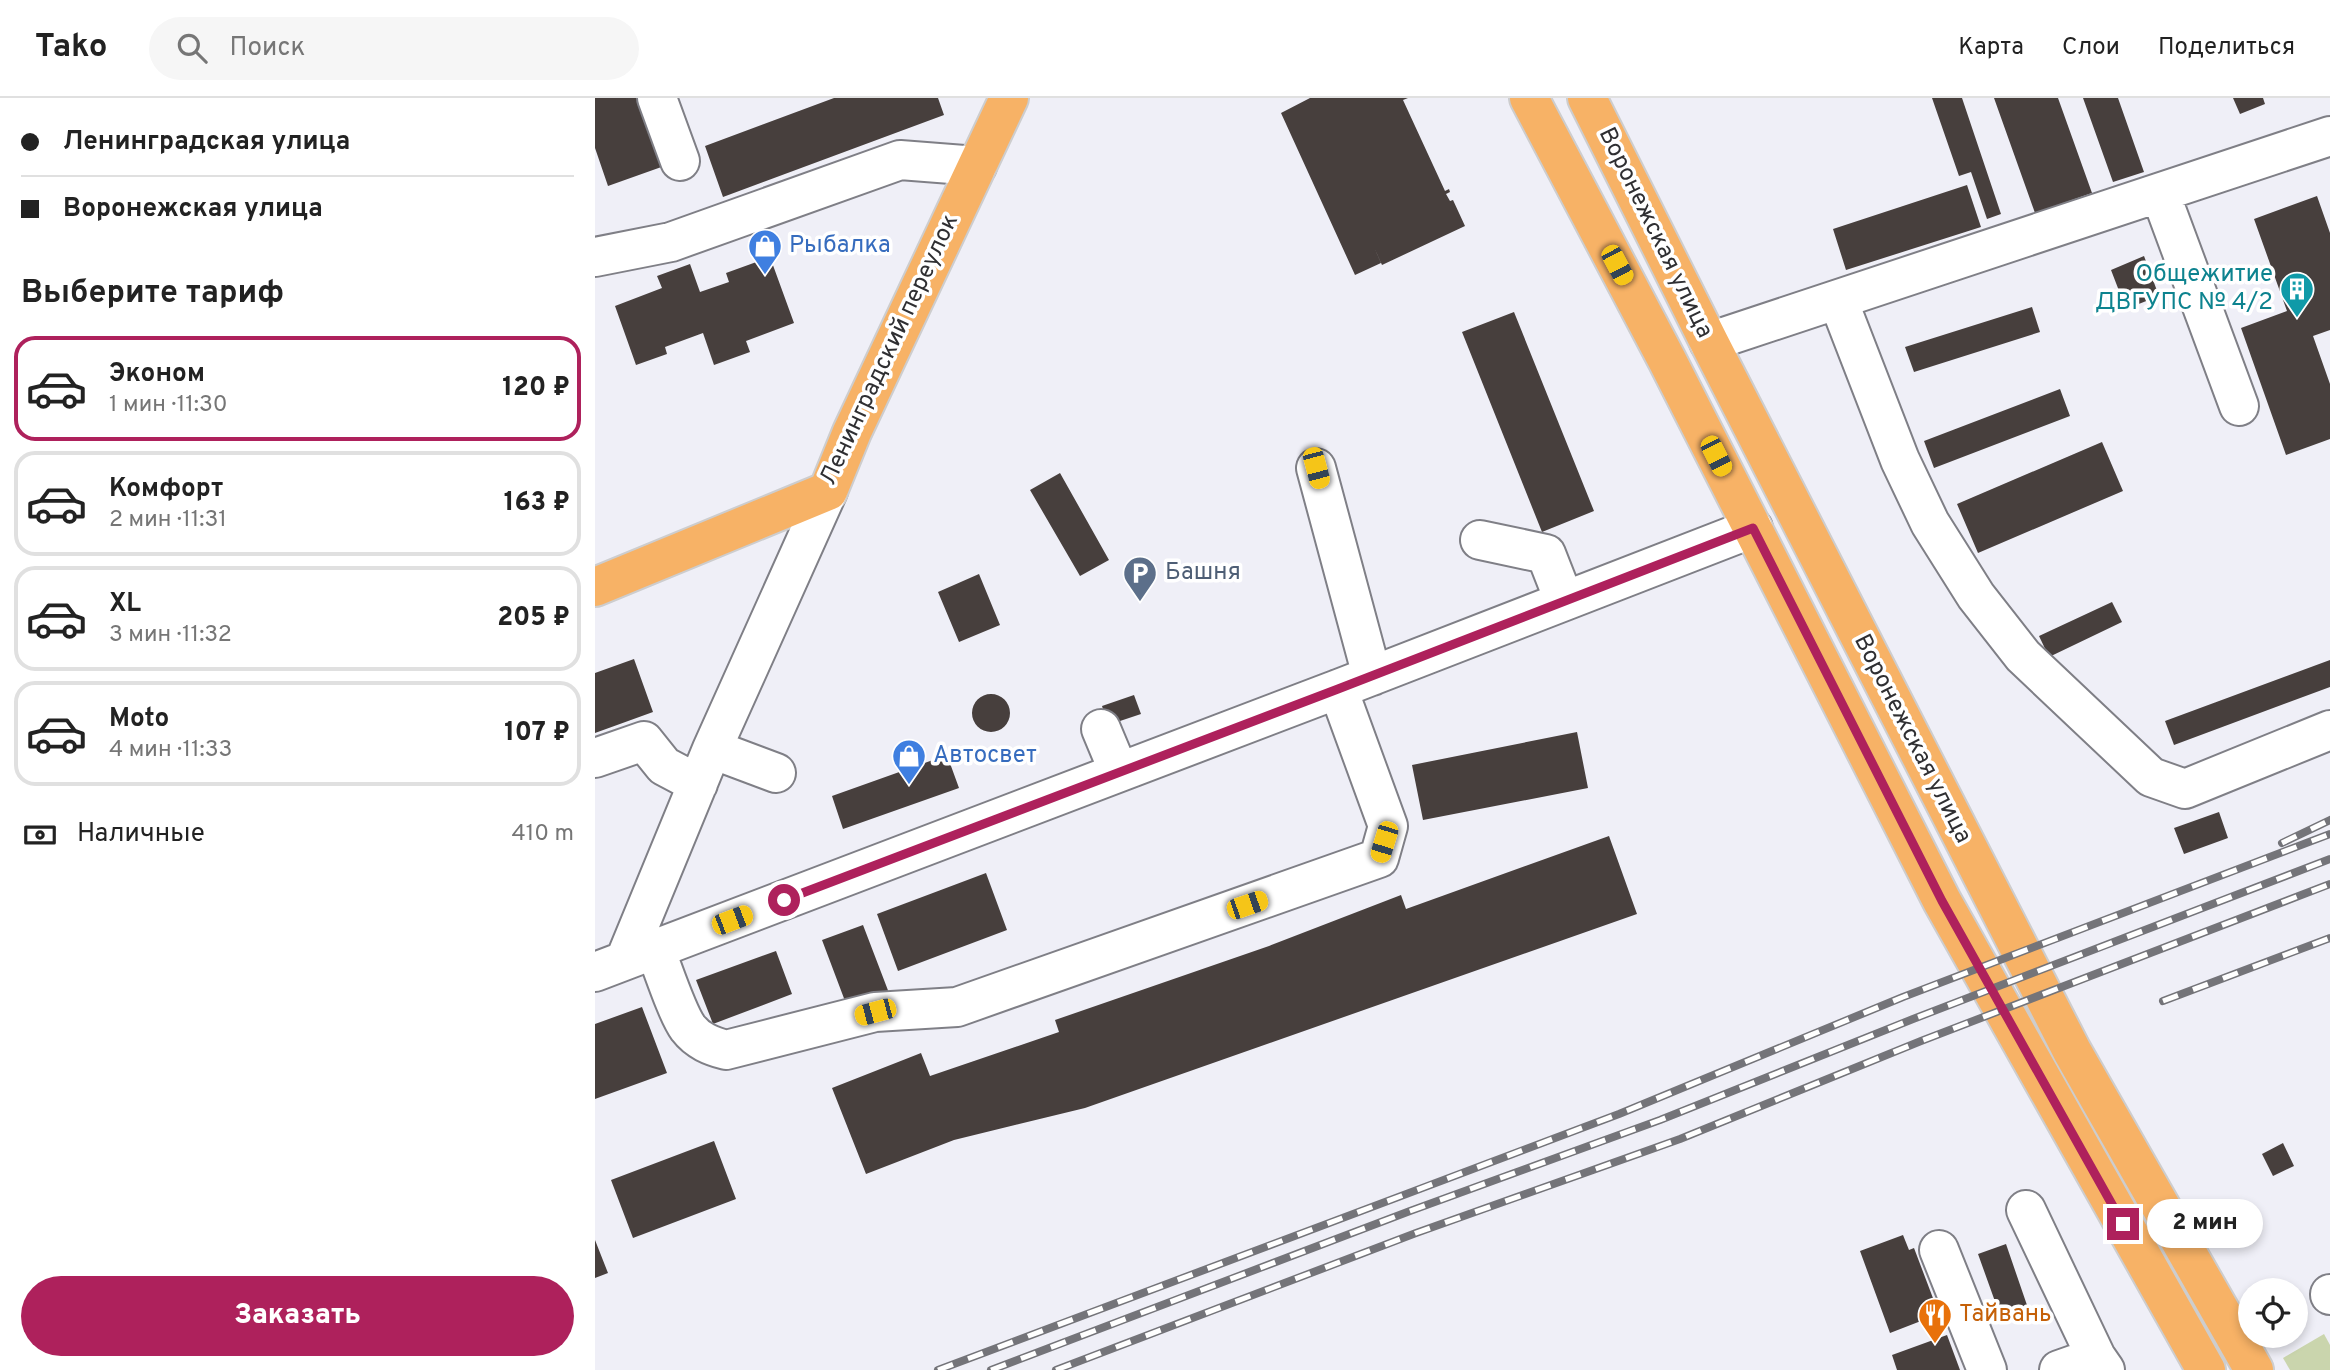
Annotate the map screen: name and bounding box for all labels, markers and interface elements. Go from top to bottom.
search box [149,17,639,80]
text: Tako [35,27,107,69]
icon: search [173,29,211,67]
text: Поиск [229,32,305,65]
text: Карта [1958,33,2024,63]
text: Слои [2062,33,2120,63]
text: Поделиться [2158,33,2295,63]
street label: Воронежская улица [1591,123,1719,343]
text: Ленинградская улица [63,126,350,159]
text: Воронежская улица [63,193,323,226]
street label: Ленинградский переулок [814,210,966,490]
shop icon: Рыбалка [746,227,784,276]
place label: Рыбалка [789,231,891,261]
car [1598,242,1637,288]
place label: Общежитие ДВГУПС № 4/2 [2095,260,2273,318]
building icon: Общежитие ДВГУПС № 4/2 [2278,270,2316,319]
text: Выберите тариф [21,274,284,314]
icon: car [25,357,88,420]
text: Эконом [109,358,205,391]
text: 120 ₽ [502,372,570,405]
text: 1 мин · 11:30 [109,391,227,420]
car [1698,433,1735,479]
car [1301,445,1332,491]
icon: car [25,472,88,535]
text: Комфорт [109,473,223,506]
text: 163 ₽ [504,487,570,520]
text: 2 мин · 11:31 [109,506,227,535]
parking icon: Башня [1121,554,1159,603]
place label: Башня [1165,558,1241,588]
icon: car [25,587,88,650]
text: XL [109,588,141,621]
text: 205 ₽ [497,602,570,635]
text: 3 мин · 11:32 [109,621,232,650]
street label: Воронежская улица [1846,629,1978,849]
icon: car [25,702,88,765]
text: Moto [109,703,169,736]
text: 107 ₽ [504,717,570,750]
text: 4 мин · 11:33 [109,736,232,765]
shop icon: Автосвет [890,737,928,786]
place label: Автосвет [933,741,1037,771]
icon: cash [21,816,59,854]
text: Наличные [77,818,205,851]
car [1368,819,1401,865]
text: 410 m [511,820,574,849]
route start [768,884,800,916]
car [1224,888,1271,922]
car [709,903,756,937]
car [852,996,899,1028]
callout: 2 мин [2147,1200,2263,1248]
route end [2107,1208,2139,1240]
text: 2 мин [2172,1209,2238,1238]
button: Заказать [21,1276,574,1356]
map controls [2238,1278,2308,1348]
button: locate [2238,1278,2308,1348]
restaurant icon: Тайвань [1916,1296,1954,1345]
place label: Тайвань [1959,1300,2052,1330]

